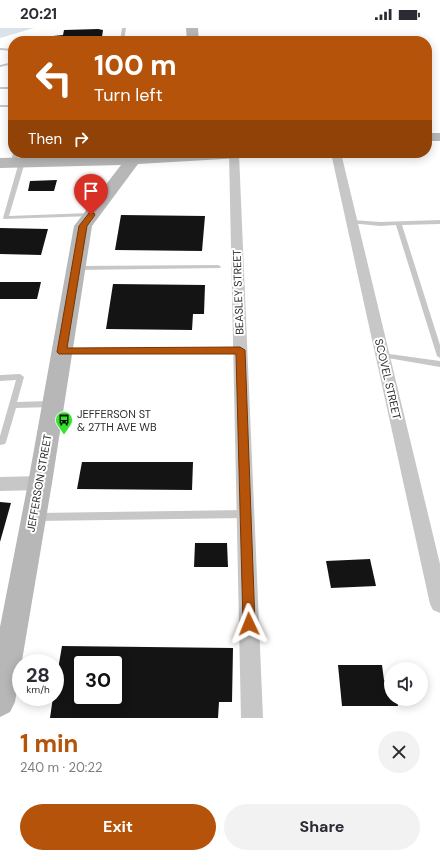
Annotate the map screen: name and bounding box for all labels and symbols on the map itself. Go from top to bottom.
pin [74,174,108,215]
street label: BEASLEY STREET [230,249,246,335]
street label: SCOVEL STREET [372,337,404,421]
place label: JEFFERSON ST & 27TH AVE WB [77,407,157,434]
bus stop icon: JEFFERSON ST & 27TH AVE WB [54,410,74,435]
street label: JEFFERSON STREET [23,433,55,533]
position arrow [228,603,270,645]
speed limit sign: 30 [72,654,124,706]

